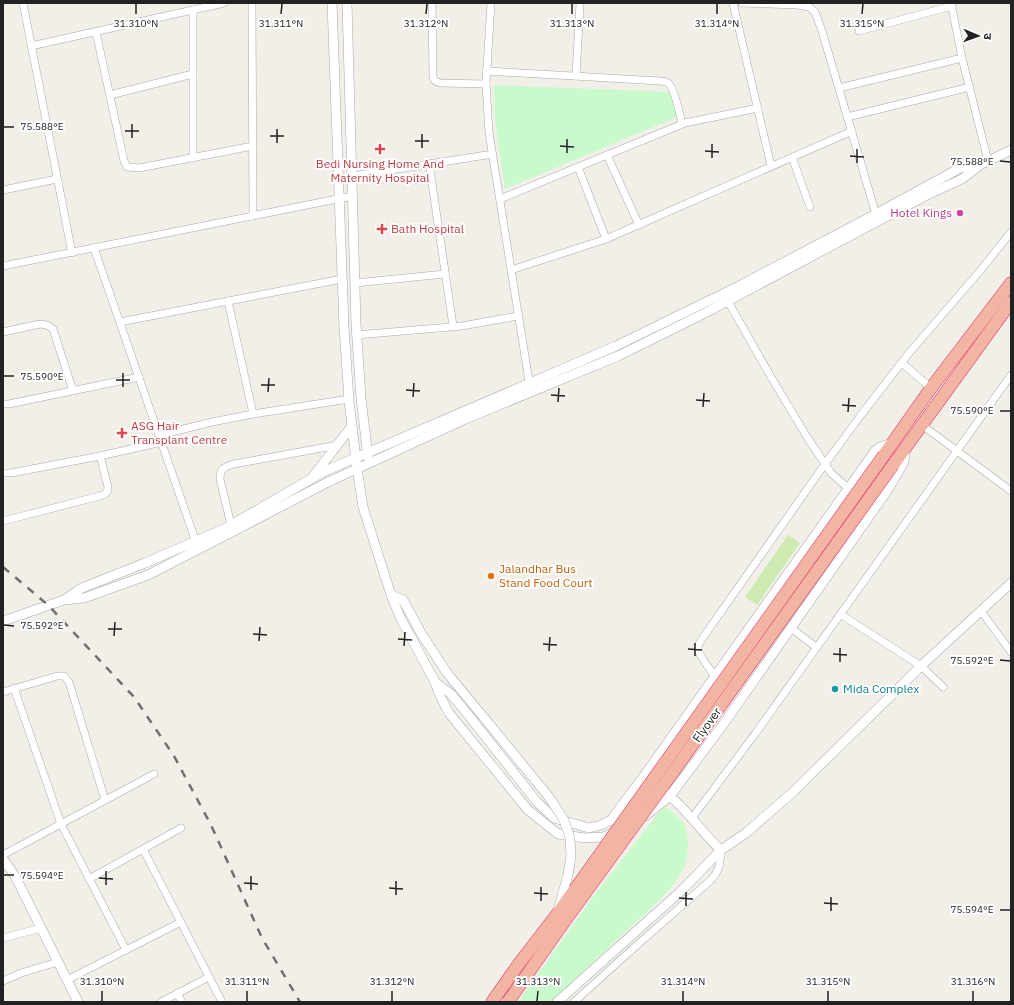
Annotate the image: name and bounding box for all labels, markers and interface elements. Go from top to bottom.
north arrow [958,16,998,56]
text: 31.310°N [114,17,158,30]
text: 31.311°N [259,17,303,30]
text: 31.312°N [404,17,448,30]
text: 31.313°N [550,17,594,30]
text: 31.314°N [695,17,739,30]
text: 31.315°N [840,17,884,30]
text: उ [981,33,995,40]
text: 75.588°E [20,120,64,133]
marker: Bedi Nursing Home And Maternity Hospital [374,143,386,155]
text: 75.588°E [950,155,994,168]
place label: Bedi Nursing Home And Maternity Hospital [316,156,444,185]
place label: Hotel Kings [890,205,952,220]
marker: Hotel Kings [955,208,965,218]
place label: Bath Hospital [391,221,464,236]
marker: Bath Hospital [376,223,388,235]
text: 75.590°E [20,370,64,383]
text: 75.590°E [950,404,994,417]
place label: ASG Hair Transplant Centre [131,418,228,447]
marker: ASG Hair Transplant Centre [116,427,128,439]
place label: Jalandhar Bus Stand Food Court [499,561,593,590]
marker: Jalandhar Bus Stand Food Court [486,571,496,581]
text: 75.592°E [20,619,64,632]
text: 75.592°E [950,654,994,667]
place label: Mida Complex [843,681,919,696]
marker: Mida Complex [830,684,840,694]
street label: Flyover [689,704,725,745]
text: 75.594°E [20,869,64,882]
text: 75.594°E [950,903,994,916]
text: 31.310°N [80,975,124,988]
text: 31.311°N [225,975,269,988]
text: 31.312°N [370,975,414,988]
text: 31.313°N [516,975,560,988]
text: 31.314°N [661,975,705,988]
text: 31.315°N [806,975,850,988]
text: 31.316°N [951,975,995,988]

